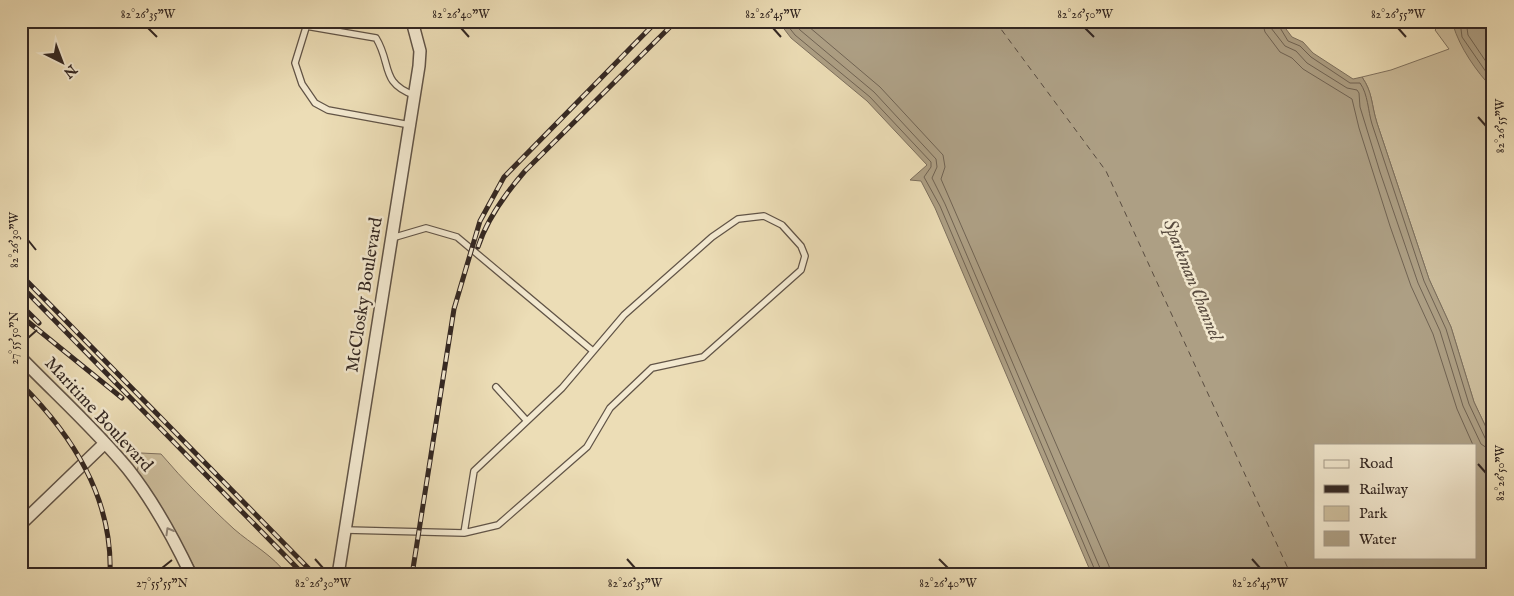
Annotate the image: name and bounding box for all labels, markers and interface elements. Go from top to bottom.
text: 82°26'35"W [121,7,176,22]
text: 82°26'40"W [432,7,490,22]
text: 82°26'45"W [745,7,801,22]
text: 82°26'50"W [1057,7,1113,22]
text: 82°26'55"W [1371,7,1426,22]
north arrow [38,38,88,88]
text: N [60,60,81,82]
text: 82°26'55"W [1493,98,1508,153]
text: 82°26'30"W [7,211,22,268]
street label: McClosky Boulevard [341,215,389,374]
water label: Sparkman Channel [1157,216,1228,346]
text: 27°55'50"N [7,311,22,365]
street label: Maritime Boulevard [39,353,157,478]
legend [1314,444,1476,558]
text: 82°26'50"W [1493,445,1508,501]
text: Road [1359,454,1394,473]
text: Railway [1359,480,1409,499]
text: Park [1359,504,1389,523]
one-way arrow [166,528,176,537]
text: Water [1359,530,1397,549]
text: 27°55'55"N [136,576,189,591]
text: 82°26'30"W [295,576,352,591]
text: 82°26'35"W [608,576,663,591]
text: 82°26'40"W [919,576,977,591]
text: 82°26'45"W [1232,576,1288,591]

